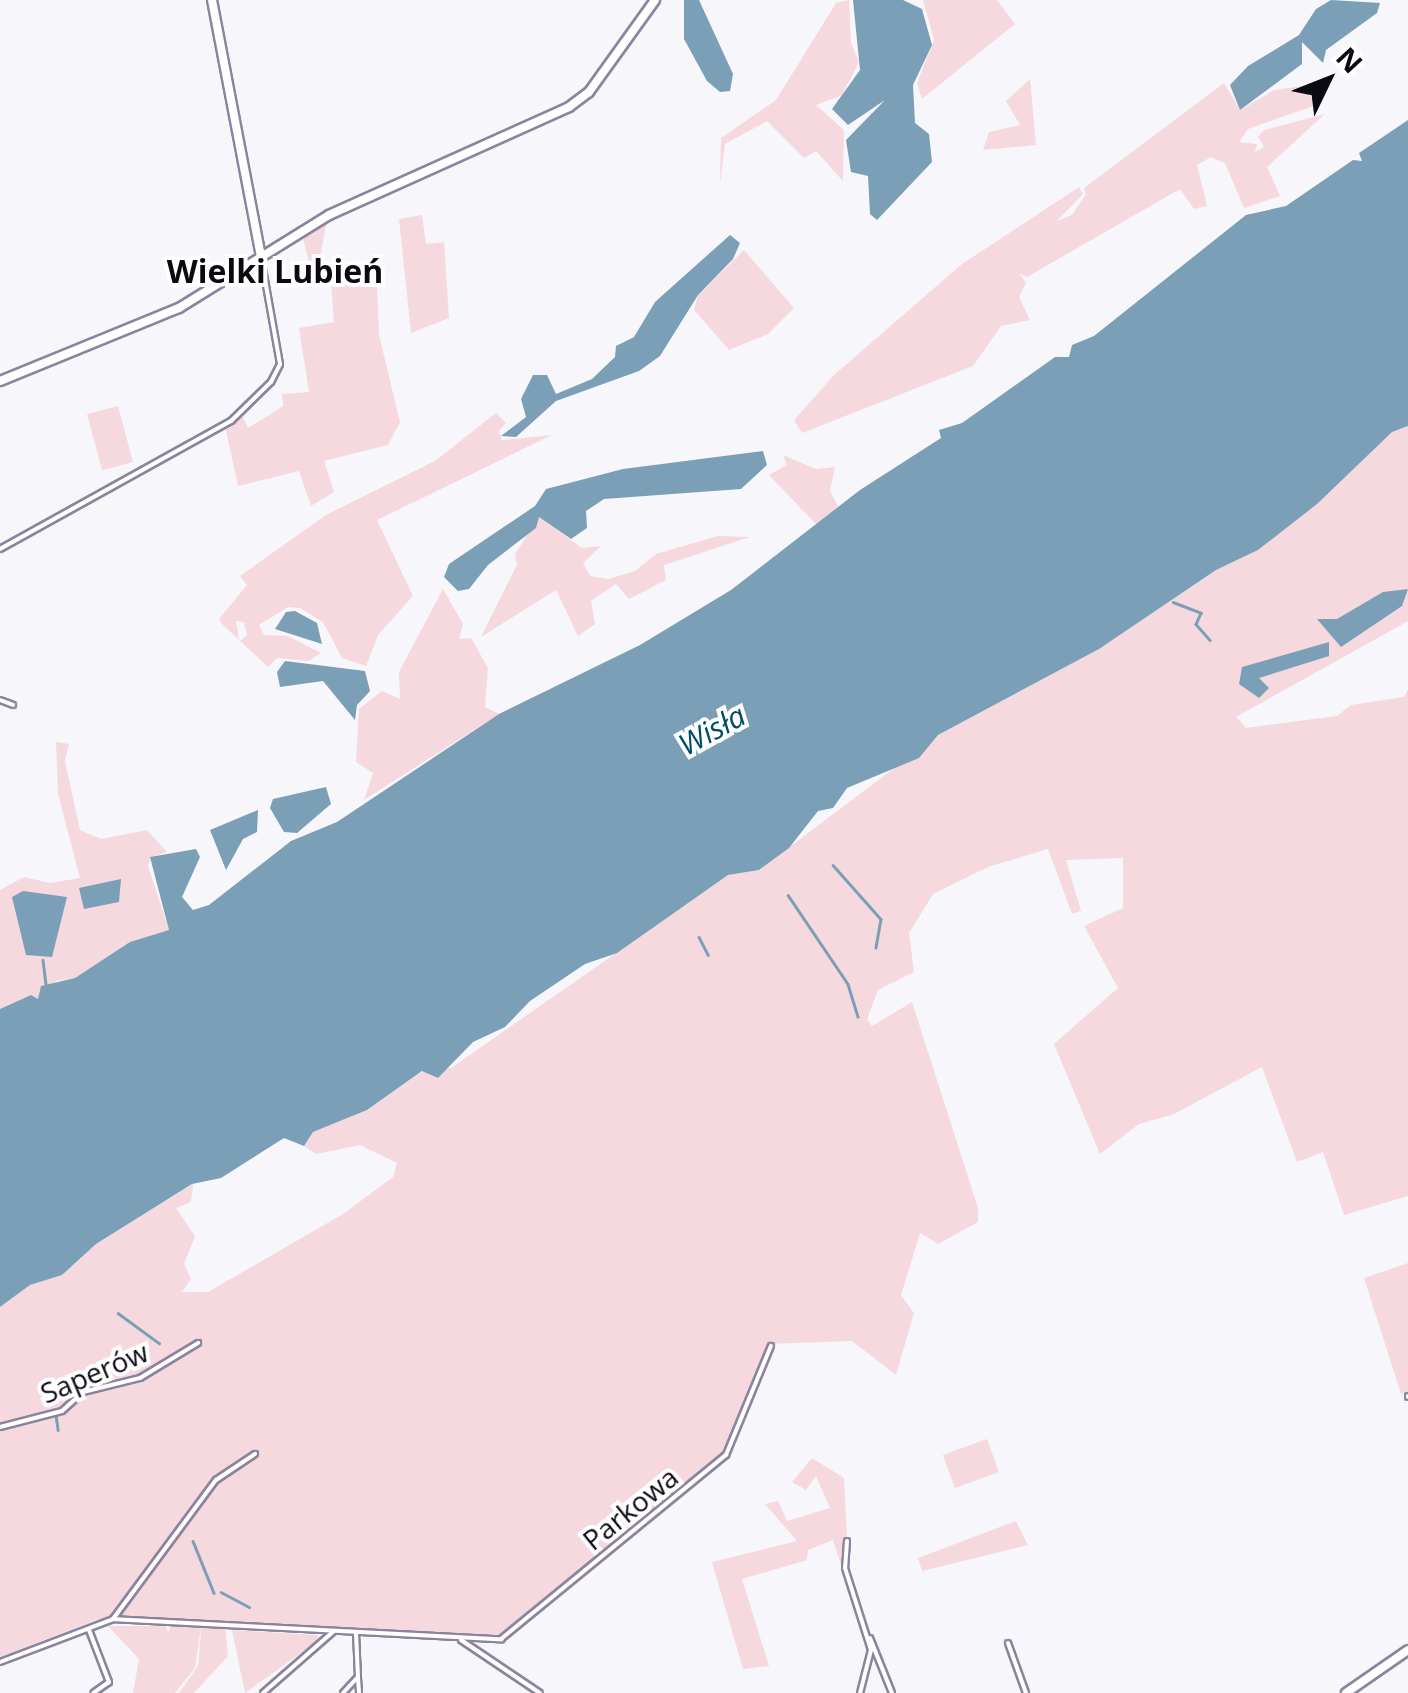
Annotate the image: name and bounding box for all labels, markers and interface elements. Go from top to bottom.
north arrow [1278,30,1378,130]
text: N [1328,38,1372,81]
district label: Wielki Lubień [167,252,383,290]
water label: Wisła [672,697,752,763]
street label: Saperów [35,1334,153,1410]
street label: Parkowa [576,1459,684,1557]

